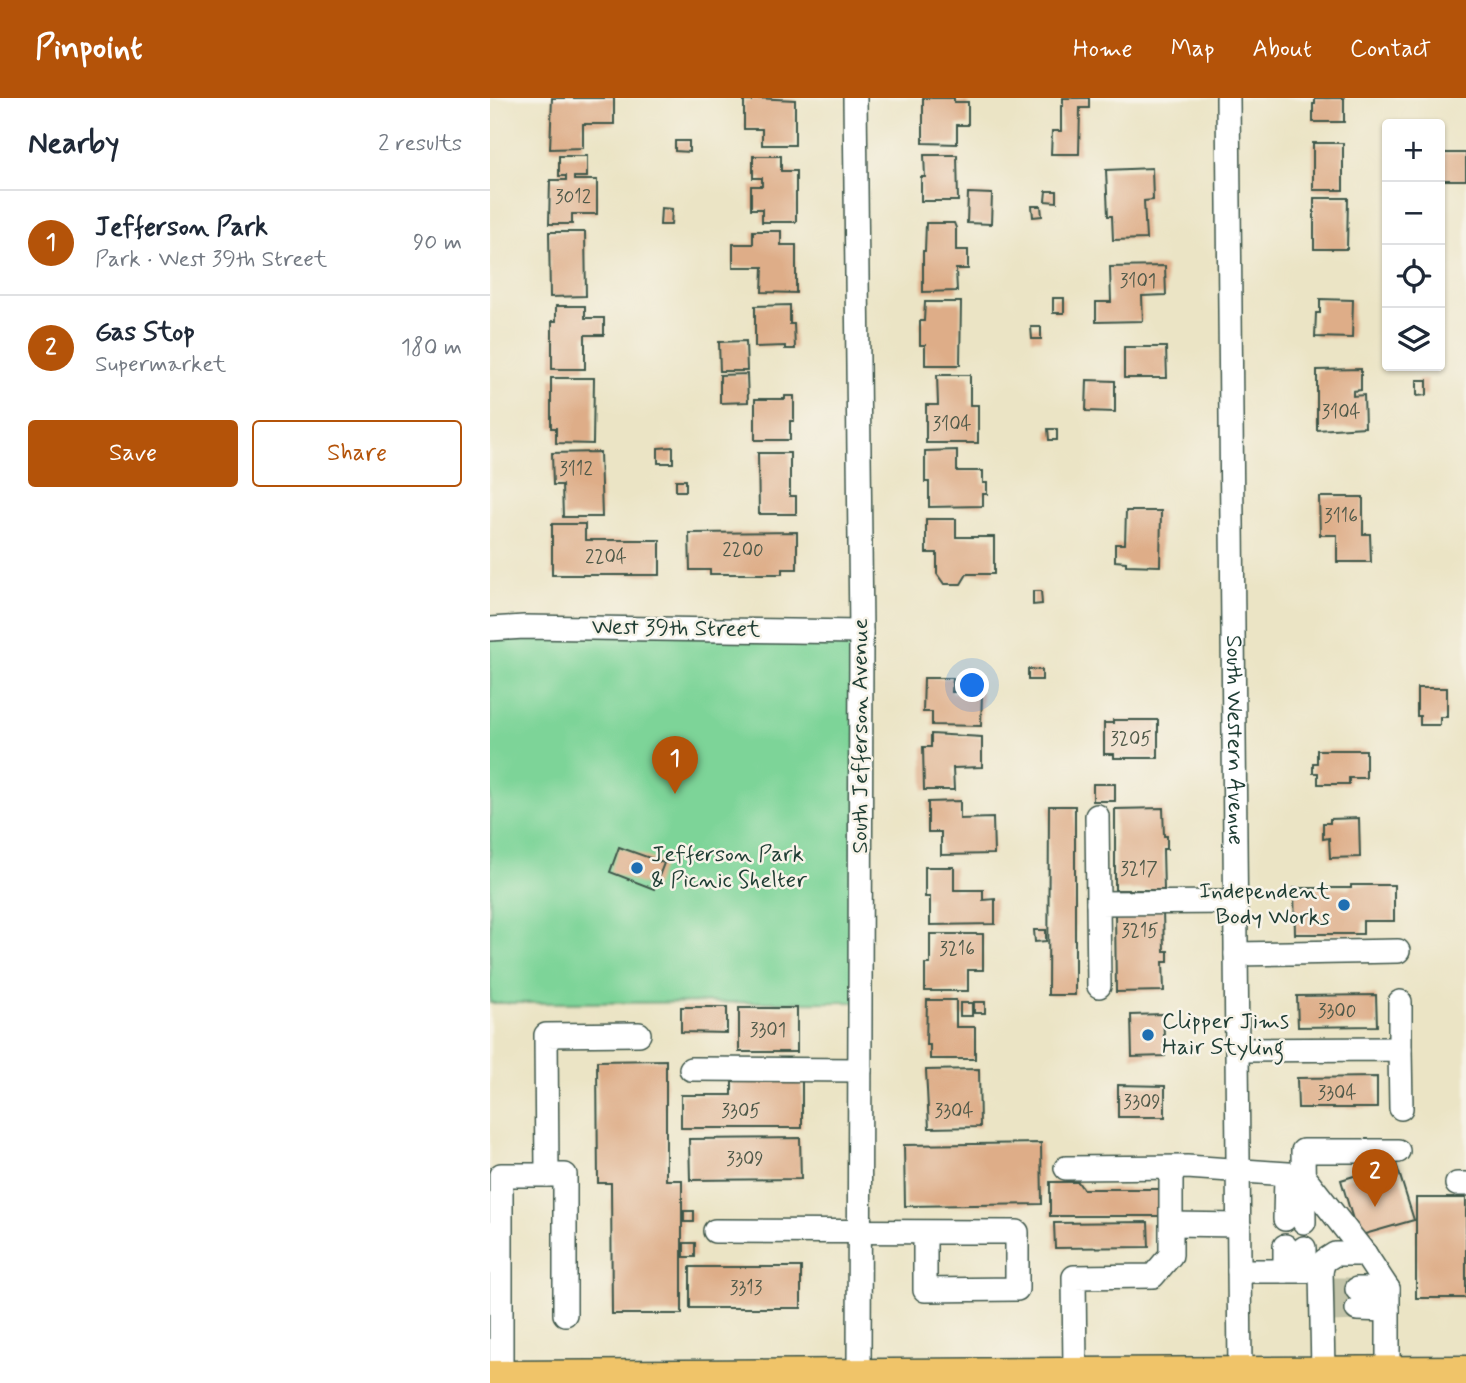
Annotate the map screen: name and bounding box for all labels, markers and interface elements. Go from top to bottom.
text: Pinpoint [35,27,143,71]
text: Home [1073,34,1133,65]
text: Map [1171,34,1215,65]
text: About [1253,34,1312,65]
text: Contact [1350,34,1431,65]
map controls [1382,119,1445,371]
button: + [1382,119,1445,182]
text: Nearby [28,124,119,163]
text: 2 results [378,129,462,159]
button: − [1382,182,1445,245]
house number: 3012 [555,185,591,210]
text: Jefferson Park [95,211,268,245]
text: 1 [46,228,56,258]
text: 90 m [413,228,462,258]
text: Park · West 39th Street [95,245,327,275]
button: locate [1382,245,1445,308]
house number: 3101 [1120,269,1156,294]
button: layers [1382,308,1445,371]
text: Gas Stop [95,316,195,350]
text: 2 [45,333,57,363]
text: 180 m [401,333,462,363]
text: Supermarket [95,350,226,380]
house number: 3104 [1321,400,1361,425]
house number: 3104 [932,412,972,437]
button: Save [28,420,238,487]
button: Share [252,420,462,487]
house number: 3112 [559,457,593,482]
house number: 3116 [1324,504,1358,529]
house number: 2200 [722,538,764,563]
house number: 2204 [585,545,627,570]
street label: West 39th Street [591,613,761,645]
street label: South Jefferson Avenue [846,618,876,854]
street label: South Western Avenue [1218,635,1250,845]
your location [955,668,989,702]
house number: 3205 [1110,727,1152,752]
pin: 1 [652,736,698,794]
place label: Jefferson Park & Picnic Shelter [651,840,807,896]
house number: 3217 [1120,857,1158,882]
marker: Jefferson Park & Picnic Shelter [629,860,645,876]
place label: Independent Body Works [1199,877,1330,933]
marker: Independent Body Works [1336,897,1352,913]
house number: 3215 [1121,919,1159,944]
house number: 3216 [939,937,975,962]
house number: 3300 [1318,999,1356,1024]
place label: Clipper Jims Hair Styling [1162,1007,1289,1065]
house number: 3301 [750,1018,786,1043]
marker: Clipper Jims Hair Styling [1140,1027,1156,1043]
house number: 3304 [1317,1081,1357,1106]
house number: 3309 [1123,1090,1161,1115]
house number: 3305 [721,1099,761,1124]
house number: 3304 [934,1099,974,1124]
house number: 3309 [726,1147,764,1172]
pin: 2 [1352,1149,1398,1207]
house number: 3313 [730,1276,763,1301]

